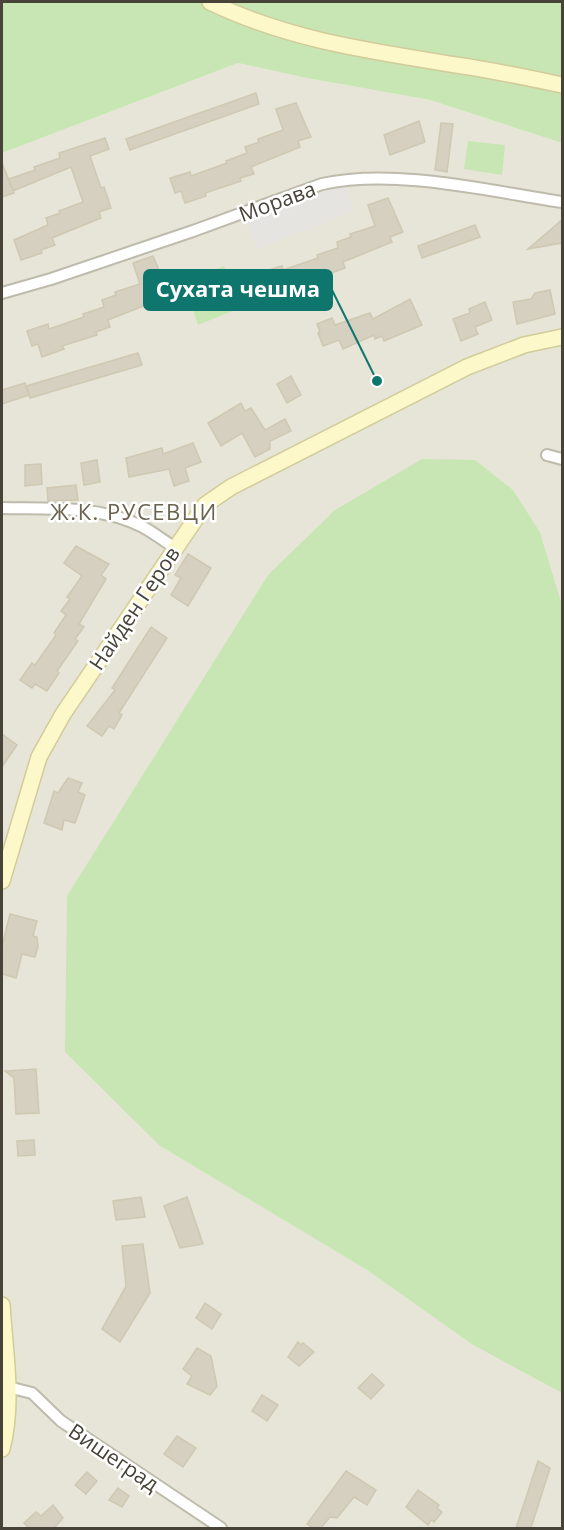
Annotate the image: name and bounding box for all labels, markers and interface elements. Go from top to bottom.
street label: Морава [235,174,319,228]
callout: Сухата чешма [144,270,332,310]
text: Сухата чешма [156,273,320,303]
district label: Ж.К. РУСЕВЦИ [50,496,218,526]
street label: Найден Геров [82,541,186,675]
street label: Вишеград [63,1417,165,1497]

